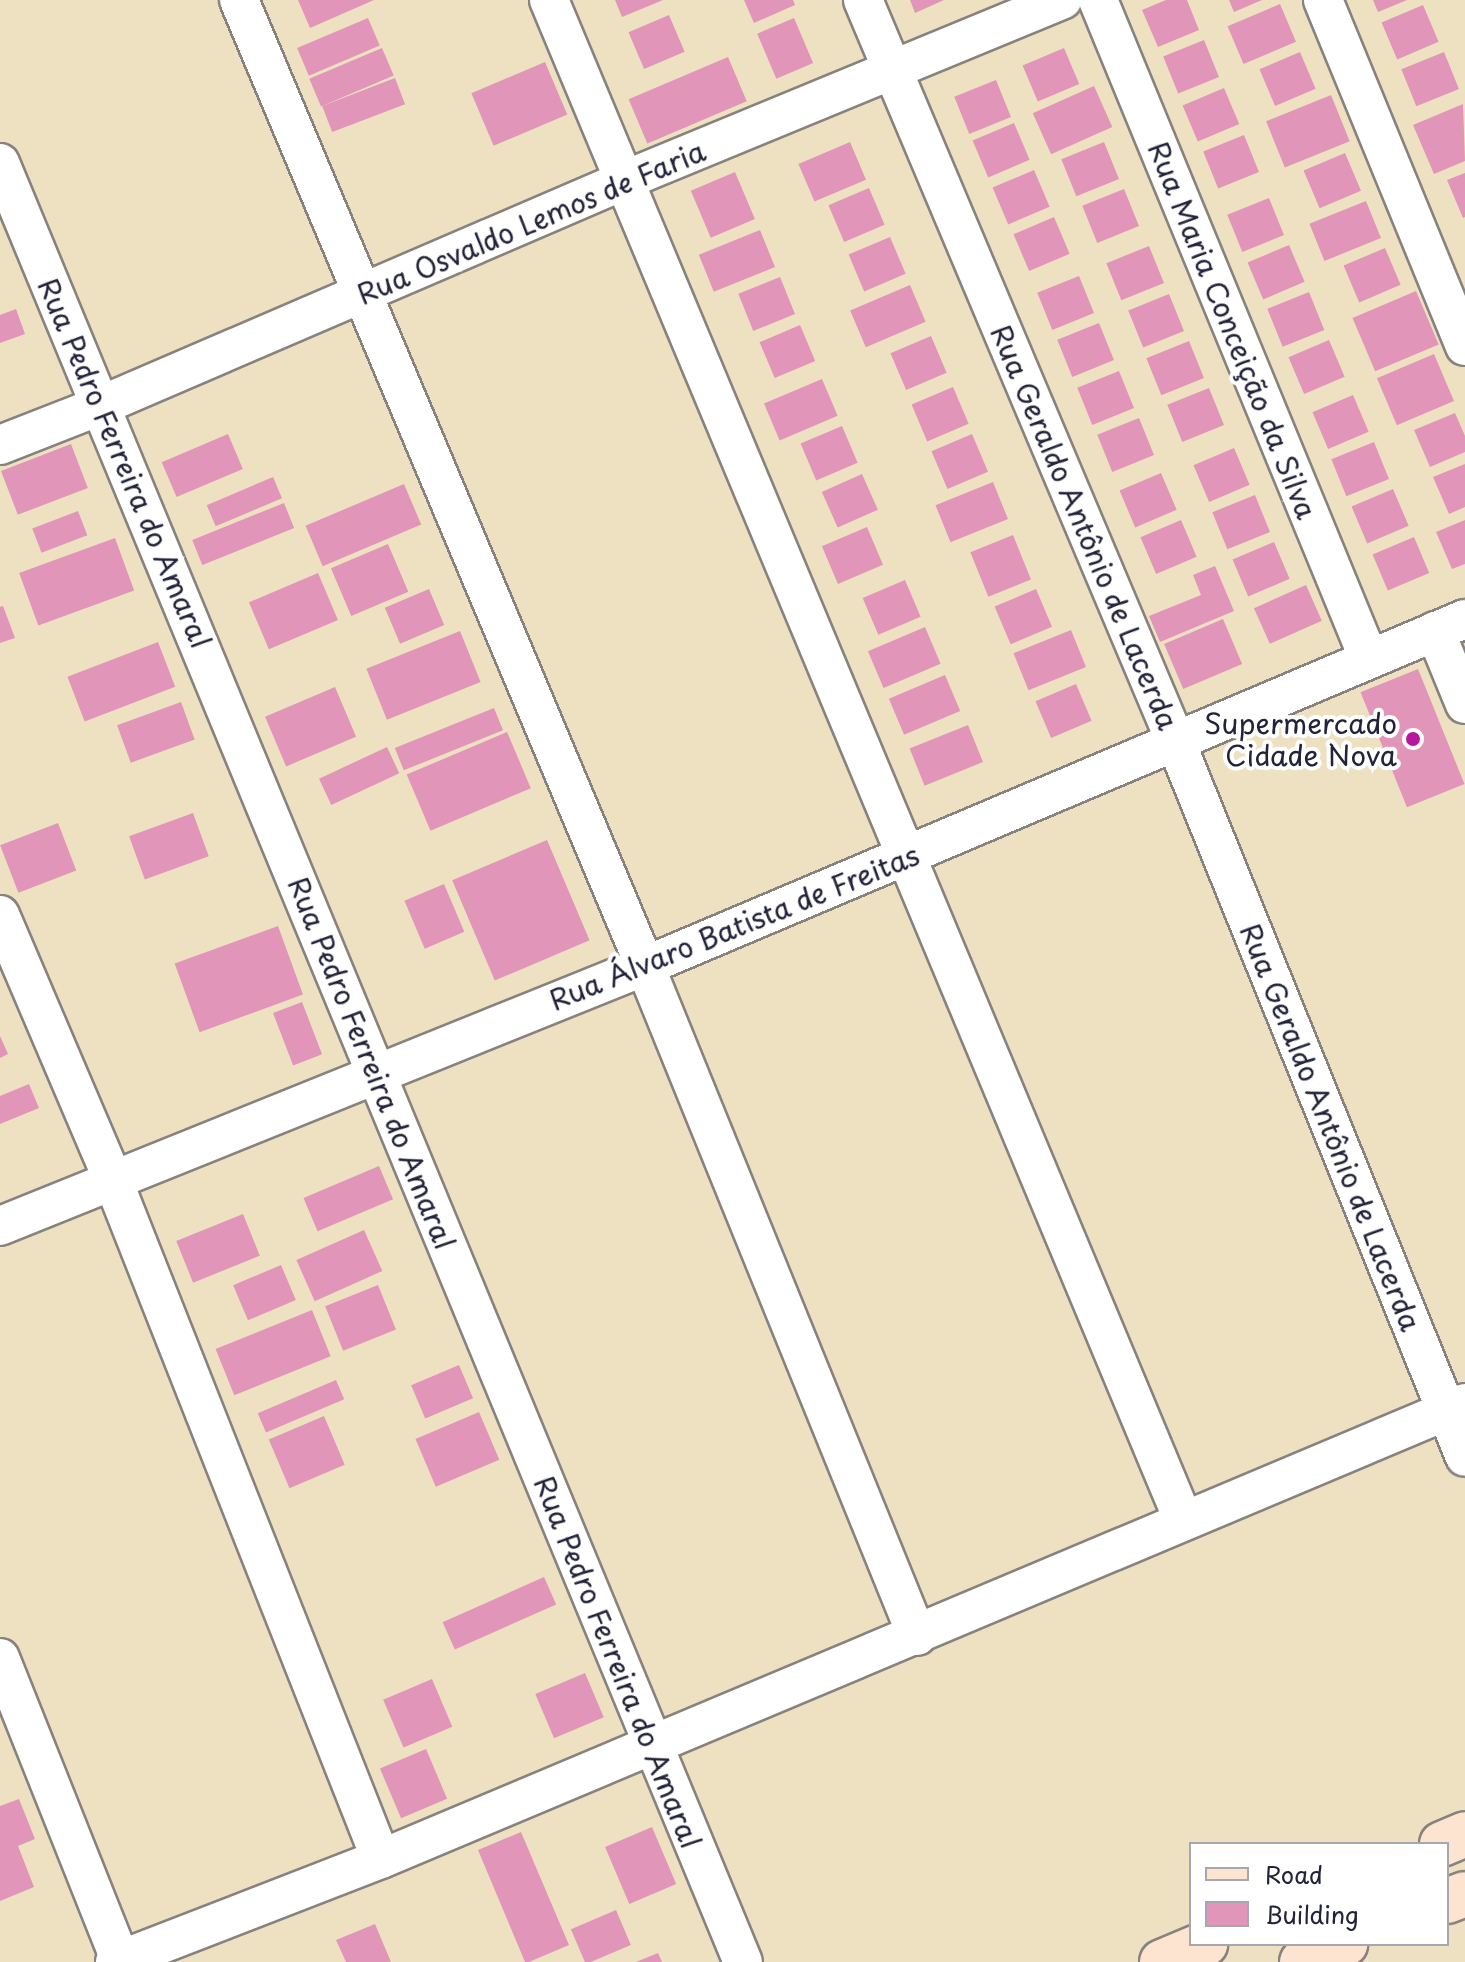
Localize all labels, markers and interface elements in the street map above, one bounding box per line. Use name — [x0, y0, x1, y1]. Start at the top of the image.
street label: Rua Osvaldo Lemos de Faria — [349, 132, 713, 312]
street label: Rua Maria Conceição da Silva — [1141, 135, 1325, 525]
street label: Rua Pedro Ferreira do Amaral — [30, 269, 220, 657]
street label: Rua Geraldo Antônio de Lacerda — [983, 316, 1187, 738]
place label: Supermercado Cidade Nova — [1204, 706, 1397, 772]
marker: Supermercado Cidade Nova — [1404, 730, 1422, 748]
street label: Rua Álvaro Batista de Freitas — [542, 836, 926, 1018]
street label: Rua Pedro Ferreira do Amaral — [280, 868, 464, 1258]
street label: Rua Geraldo Antônio de Lacerda — [1232, 915, 1430, 1339]
street label: Rua Pedro Ferreira do Amaral — [526, 1467, 710, 1857]
legend — [1189, 1842, 1449, 1946]
text: Road — [1265, 1856, 1323, 1892]
text: Building — [1265, 1896, 1359, 1932]

